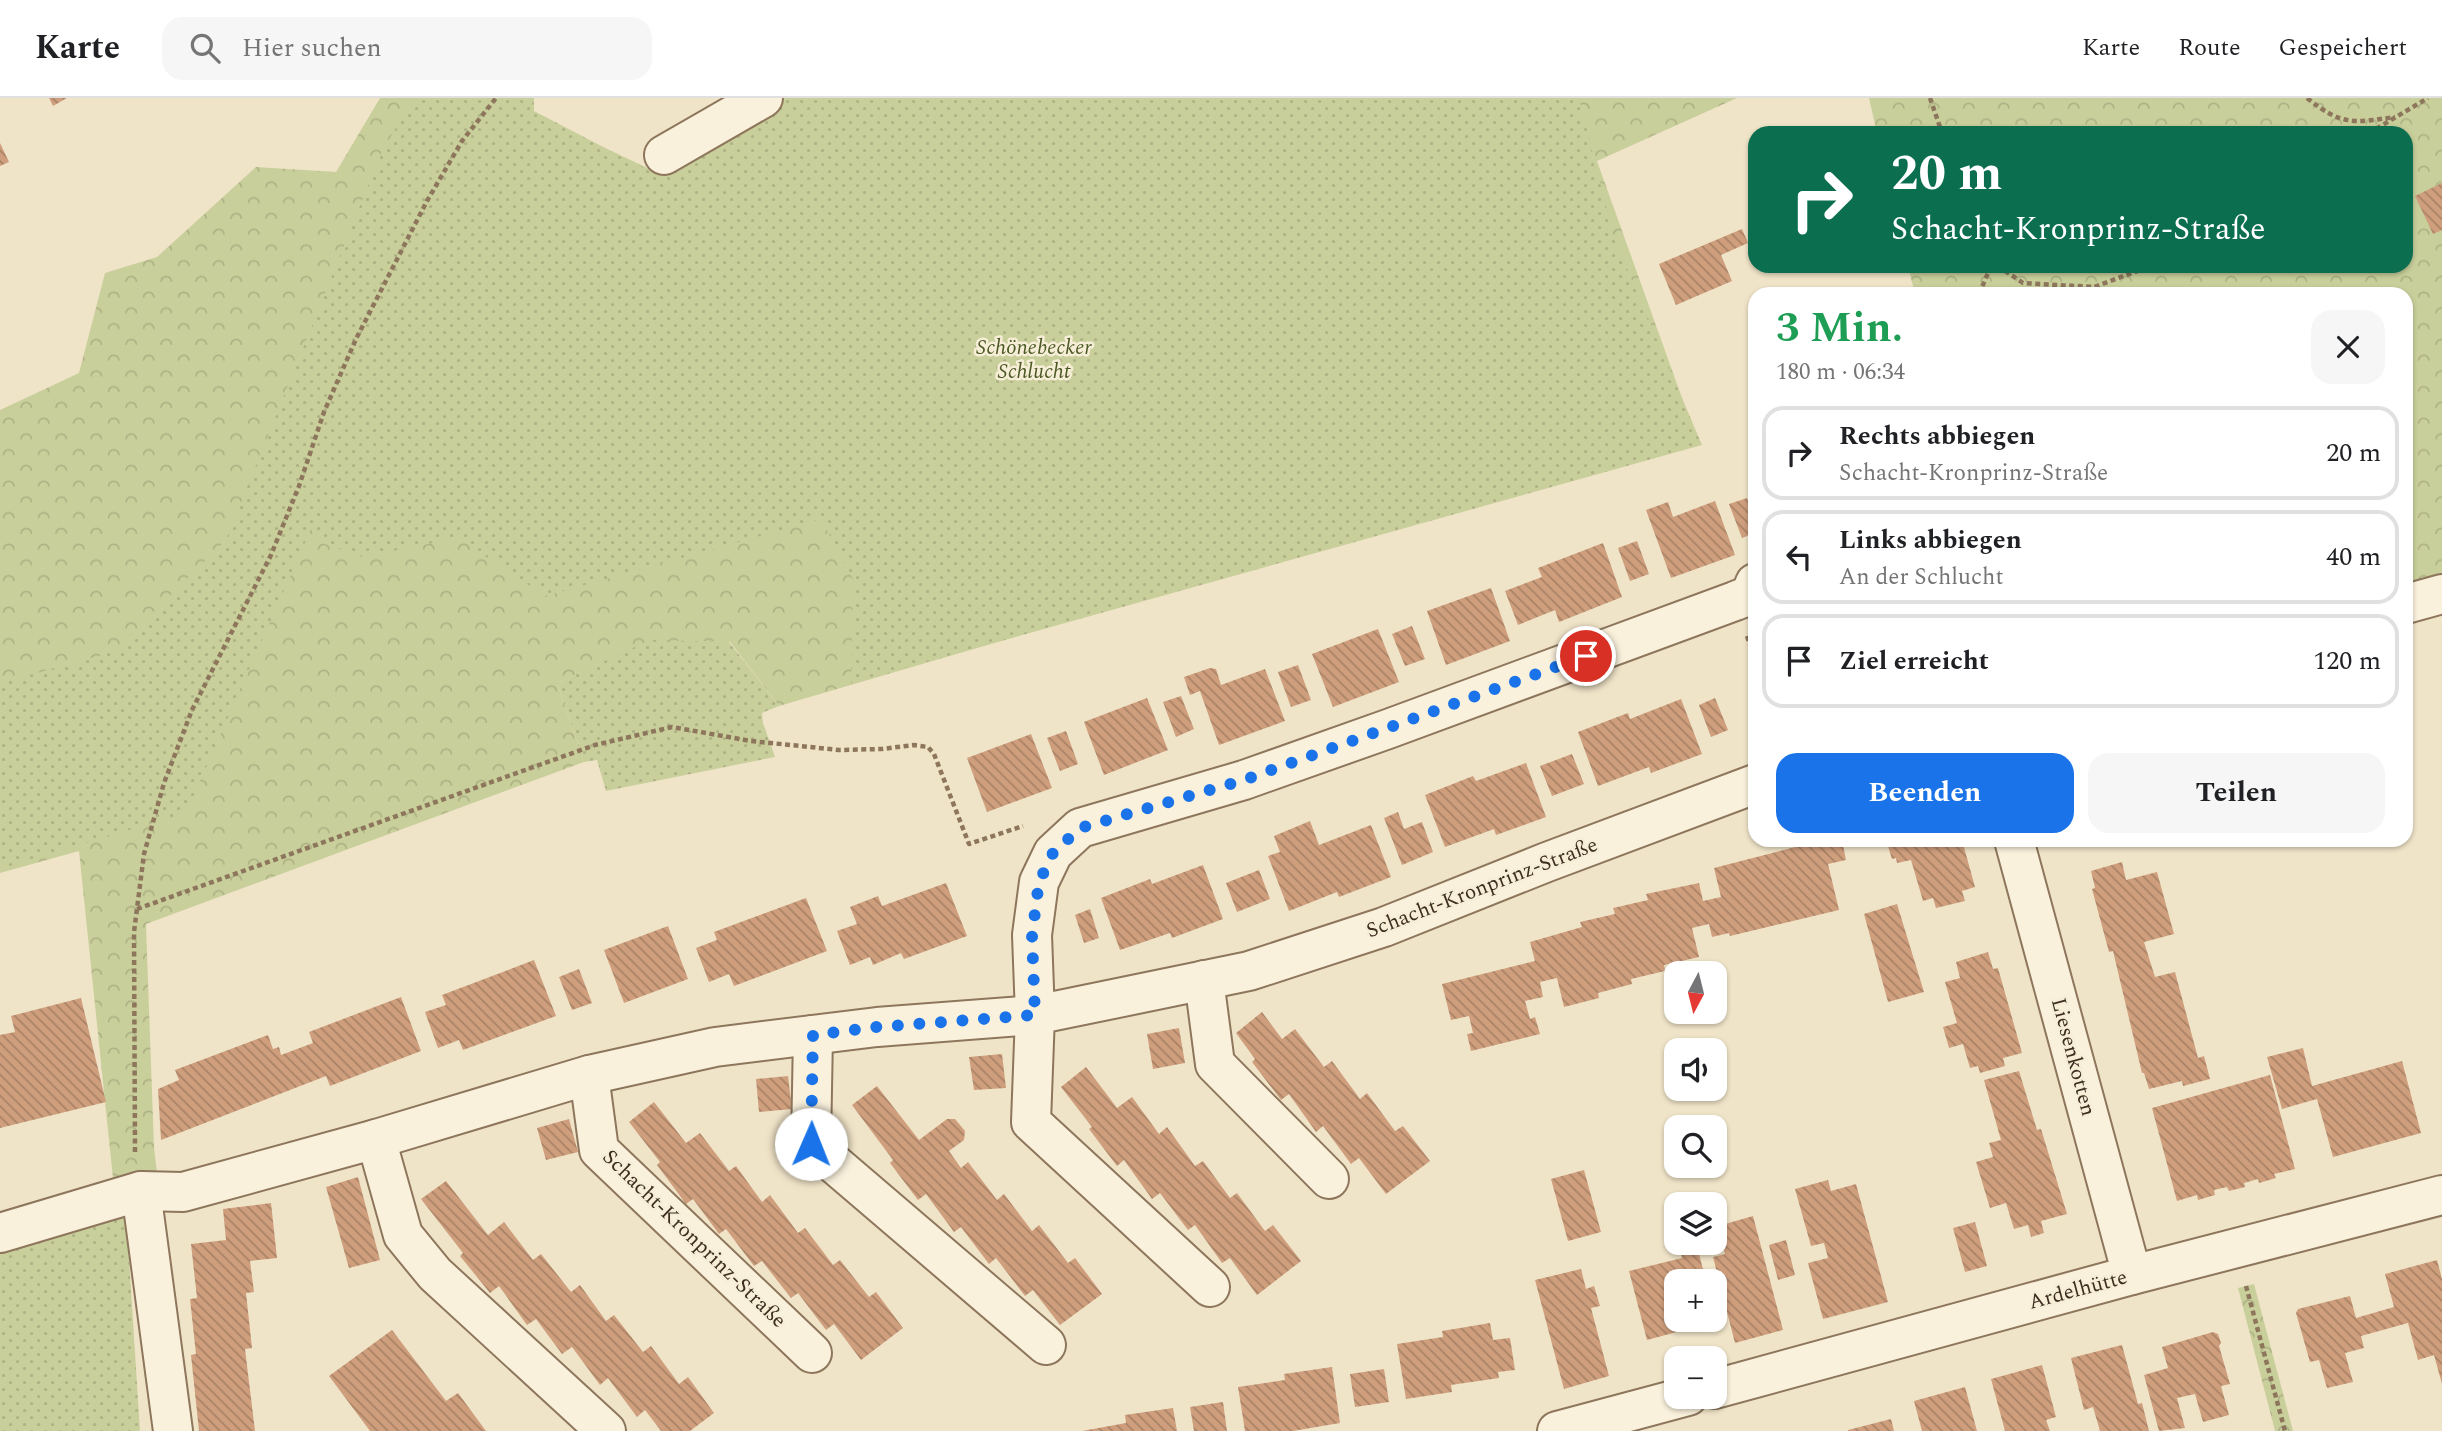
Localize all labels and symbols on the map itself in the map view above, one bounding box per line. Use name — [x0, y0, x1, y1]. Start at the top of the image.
park label: Schönebecker Schlucht — [976, 332, 1092, 388]
pin — [1556, 626, 1616, 686]
street label: Schacht-Kronprinz-Straße — [1362, 829, 1602, 947]
north arrow — [1664, 961, 1727, 1024]
street label: Liesenkotten — [2042, 994, 2104, 1120]
position arrow — [774, 1107, 848, 1181]
street label: Schacht-Kronprinz-Straße — [594, 1142, 794, 1336]
street label: Ardelhütte — [2025, 1261, 2131, 1319]

